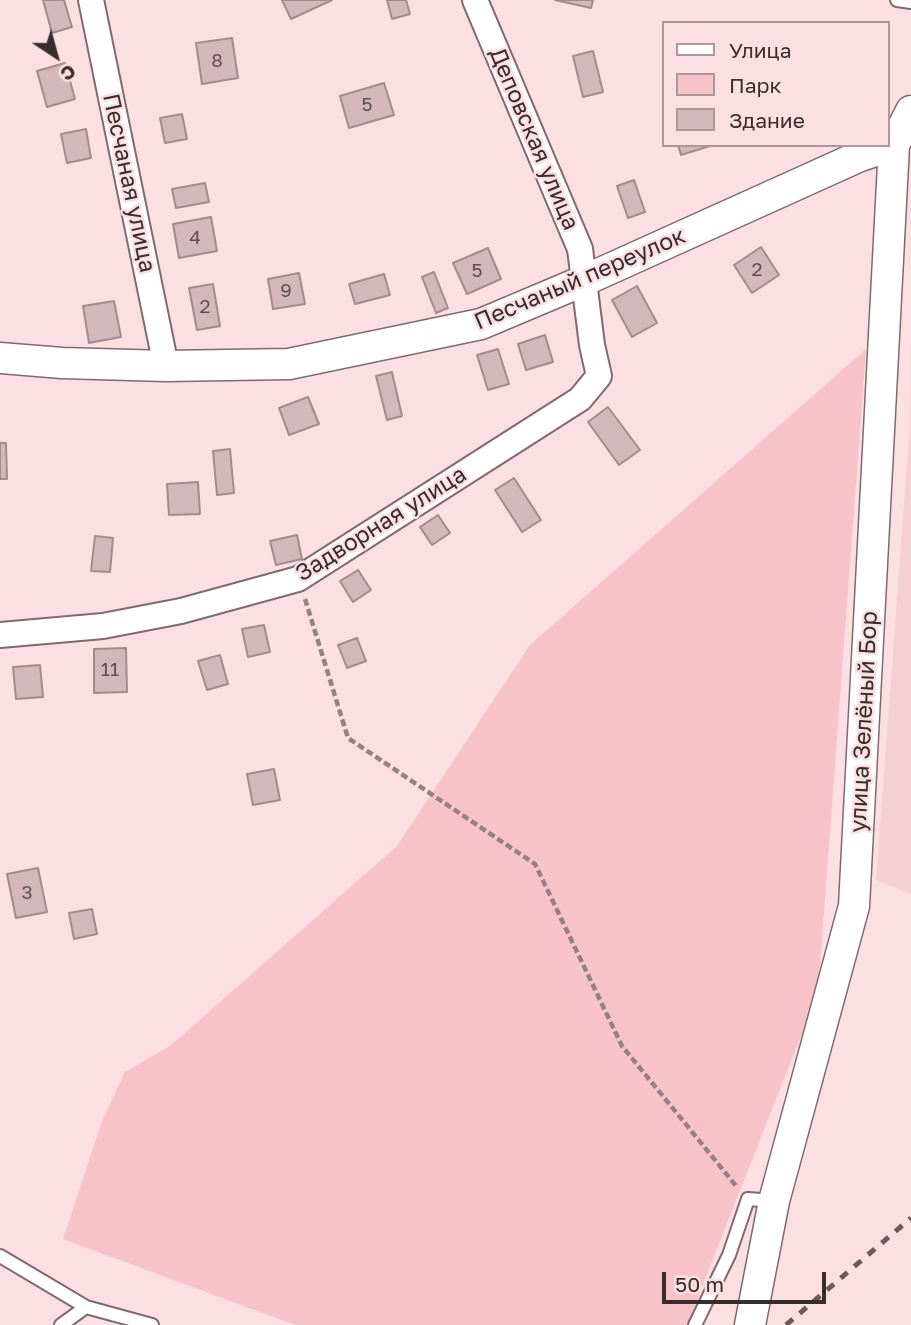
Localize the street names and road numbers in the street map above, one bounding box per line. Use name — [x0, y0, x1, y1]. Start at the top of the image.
street label: Деповская улица — [483, 44, 585, 234]
street label: Песчаная улица — [97, 91, 161, 275]
street label: Песчаный переулок — [470, 222, 690, 336]
street label: Задворная улица — [291, 460, 471, 588]
street label: улица Зелёный Бор — [844, 611, 884, 833]

